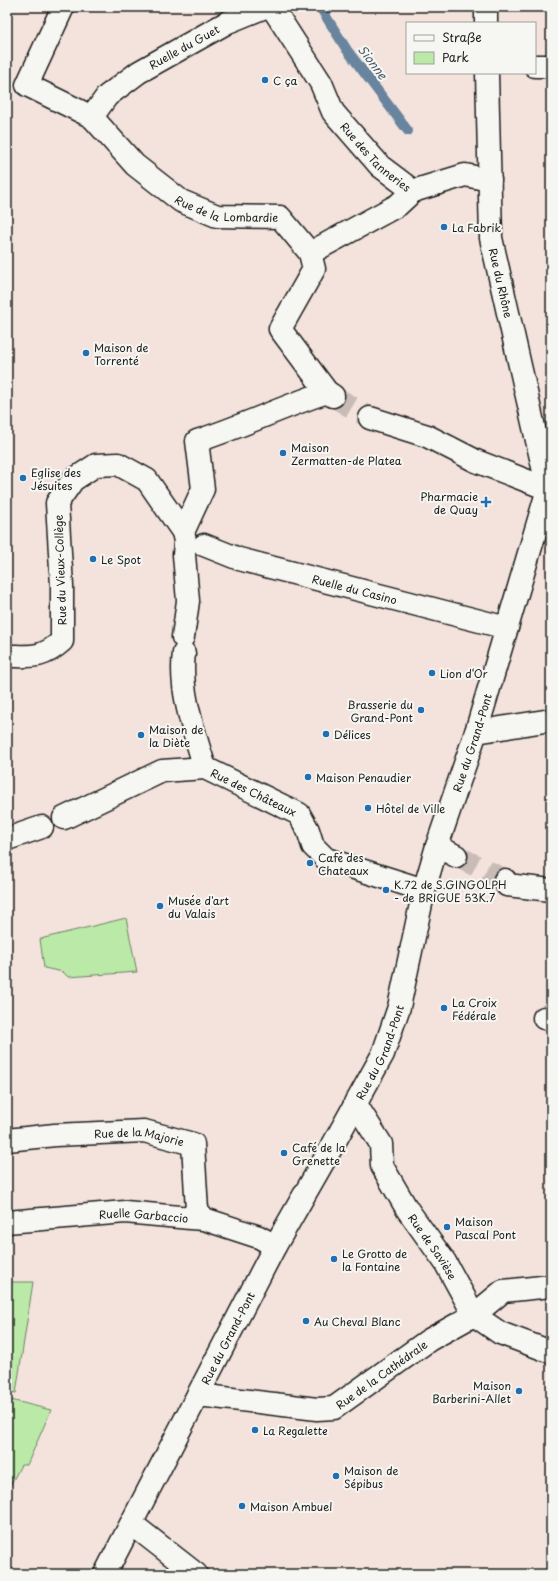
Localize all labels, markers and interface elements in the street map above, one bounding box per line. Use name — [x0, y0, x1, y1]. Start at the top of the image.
street label: Ruelle du Guet — [146, 20, 223, 73]
legend — [406, 22, 536, 74]
text: Straße — [442, 28, 482, 46]
water label: Sionne — [354, 41, 392, 83]
text: Park — [442, 48, 469, 66]
place label: C ça — [273, 72, 298, 89]
marker: C ça — [260, 75, 270, 85]
street label: Rue des Tanneries — [337, 118, 415, 195]
street label: Rue de la Lombardie — [171, 191, 279, 225]
place label: La Fabrik — [452, 219, 501, 236]
marker: La Fabrik — [439, 222, 449, 232]
street label: Rue du Rhône — [485, 246, 517, 320]
place label: Maison de Torrenté — [94, 339, 149, 369]
marker: Maison de Torrenté — [81, 348, 91, 358]
place label: Maison Zermatten-de Platea — [291, 439, 402, 469]
marker: Maison Zermatten-de Platea — [278, 448, 288, 458]
place label: Eglise des Jésuites — [31, 464, 81, 494]
marker: Eglise des Jésuites — [18, 473, 28, 483]
place label: Pharmacie de Quay — [420, 488, 478, 518]
marker: Pharmacie de Quay — [481, 497, 491, 507]
street label: Rue du Vieux-Collège — [50, 514, 70, 626]
place label: Le Spot — [101, 551, 142, 568]
marker: Le Spot — [88, 554, 98, 564]
street label: Ruelle du Casino — [310, 570, 399, 608]
place label: Lion d‘Or — [440, 665, 488, 682]
marker: Lion d‘Or — [427, 668, 437, 678]
street label: Rue du Grand-Pont — [448, 691, 496, 794]
place label: Brasserie du Grand-Pont — [347, 696, 414, 726]
marker: Brasserie du Grand-Pont — [416, 705, 426, 715]
place label: Maison de la Diète — [149, 721, 204, 751]
place label: Délices — [334, 726, 371, 743]
marker: Délices — [321, 729, 331, 739]
marker: Maison de la Diète — [136, 730, 146, 740]
street label: Rue des Châteaux — [208, 764, 300, 820]
place label: Maison Penaudier — [316, 769, 411, 786]
marker: Maison Penaudier — [303, 772, 313, 782]
place label: Hôtel de Ville — [376, 800, 445, 817]
marker: Hôtel de Ville — [363, 803, 373, 813]
place label: Café des Chateaux — [318, 849, 369, 879]
marker: Café des Chateaux — [305, 858, 315, 868]
place label: K.72 de S.GINGOLPH - de BRIGUE 53K.7 — [394, 876, 507, 906]
marker: K.72 de S.GINGOLPH - de BRIGUE 53K.7 — [381, 885, 391, 895]
place label: Musée d'art du Valais — [168, 892, 230, 922]
marker: Musée d'art du Valais — [155, 901, 165, 911]
place label: La Croix Fédérale — [452, 994, 497, 1024]
street label: Rue du Grand-Pont — [351, 1002, 408, 1103]
marker: La Croix Fédérale — [439, 1003, 449, 1013]
street label: Rue de la Majorie — [94, 1122, 186, 1150]
place label: Café de la Grenette — [292, 1139, 346, 1169]
marker: Café de la Grenette — [279, 1148, 289, 1158]
street label: Ruelle Garbaccio — [98, 1203, 189, 1226]
street label: Rue de Savièse — [404, 1210, 462, 1283]
place label: Maison Pascal Pont — [455, 1213, 517, 1243]
marker: Maison Pascal Pont — [442, 1222, 452, 1232]
place label: Le Grotto de la Fontaine — [342, 1245, 407, 1275]
marker: Le Grotto de la Fontaine — [329, 1254, 339, 1264]
street label: Rue du Grand-Pont — [196, 1288, 259, 1387]
place label: Au Cheval Blanc — [314, 1313, 401, 1330]
marker: Au Cheval Blanc — [301, 1316, 311, 1326]
street label: Rue de la Cathédrale — [332, 1335, 431, 1413]
place label: Maison Barberini-Allet — [432, 1377, 512, 1407]
marker: Maison Barberini-Allet — [514, 1386, 524, 1396]
place label: La Regalette — [263, 1422, 328, 1439]
marker: La Regalette — [250, 1425, 260, 1435]
place label: Maison de Sépibus — [344, 1462, 399, 1492]
marker: Maison de Sépibus — [331, 1471, 341, 1481]
place label: Maison Ambuel — [250, 1498, 332, 1515]
marker: Maison Ambuel — [237, 1501, 247, 1511]

